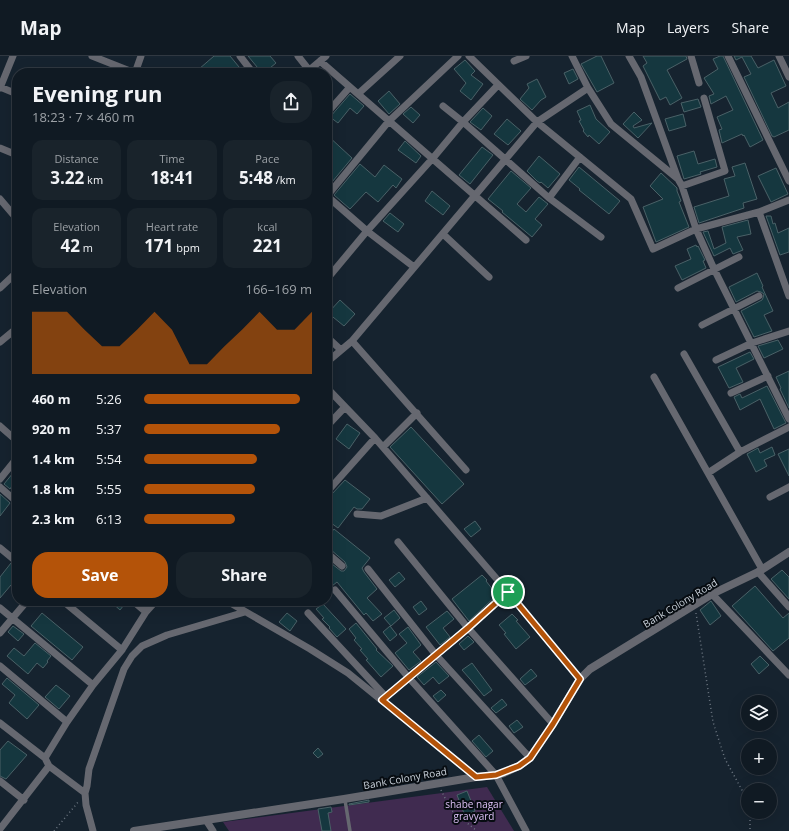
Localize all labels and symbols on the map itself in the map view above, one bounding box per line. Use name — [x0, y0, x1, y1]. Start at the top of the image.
pin — [491, 575, 525, 609]
street label: Bank Colony Road — [640, 575, 720, 631]
street label: Bank Colony Road — [362, 764, 448, 792]
park label: shabe nagar gravyard — [445, 797, 503, 823]

